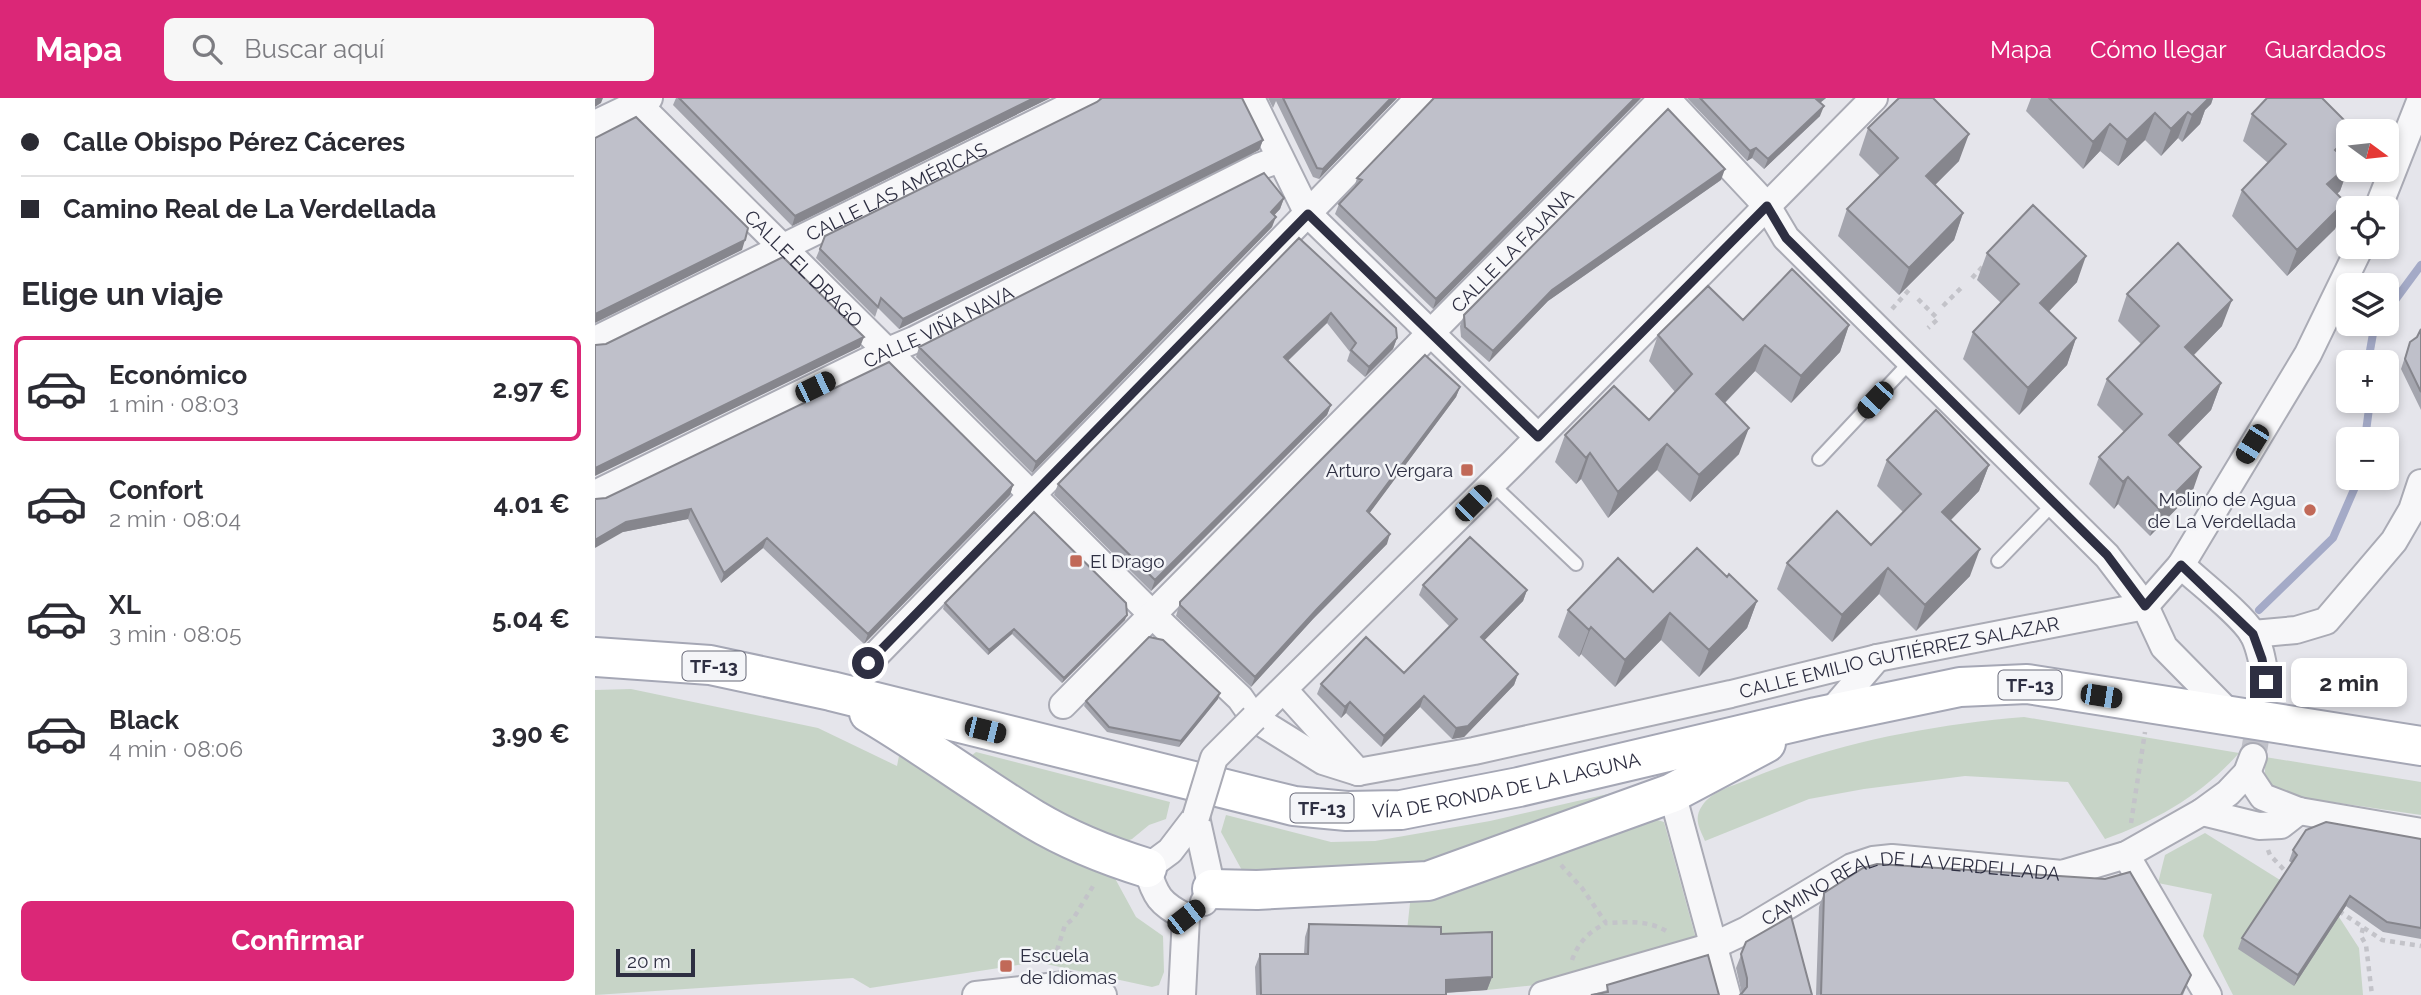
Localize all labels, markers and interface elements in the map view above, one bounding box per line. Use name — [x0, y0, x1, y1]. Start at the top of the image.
search box — [164, 18, 654, 81]
text: Mapa — [35, 30, 122, 69]
icon: search — [188, 30, 226, 68]
text: Buscar aquí — [244, 34, 384, 64]
text: Mapa — [1990, 35, 2052, 64]
text: Cómo llegar — [2090, 35, 2227, 64]
text: Guardados — [2265, 35, 2386, 64]
north arrow — [2336, 119, 2399, 182]
map controls — [2336, 119, 2399, 490]
text: Calle Obispo Pérez Cáceres — [63, 127, 405, 157]
street label: CALLE LAS AMÉRICAS — [802, 138, 991, 245]
street label: CALLE LA FAJANA — [1447, 184, 1578, 317]
text: Camino Real de La Verdellada — [63, 194, 436, 224]
button: locate — [2336, 196, 2399, 259]
street label: CALLE EL DRAGO — [740, 205, 867, 332]
button: layers — [2336, 273, 2399, 336]
text: Elige un viaje — [21, 275, 223, 312]
street label: CALLE VIÑA NAVA — [860, 281, 1017, 372]
button: + — [2336, 350, 2399, 413]
icon: car — [25, 357, 88, 420]
text: Económico — [109, 360, 247, 390]
car — [792, 368, 839, 406]
text: 2.97 € — [493, 374, 570, 404]
car — [1853, 377, 1898, 423]
text: 1 min · 08:03 — [109, 390, 239, 417]
car — [2232, 421, 2273, 467]
button: − — [2336, 427, 2399, 490]
place label: Arturo Vergara — [1326, 459, 1453, 481]
marker: Arturo Vergara — [1459, 462, 1475, 478]
icon: car — [25, 472, 88, 535]
text: Confort — [109, 475, 203, 505]
car — [1451, 481, 1496, 525]
place label: Molino de Agua de La Verdellada — [2148, 488, 2296, 532]
text: 4.01 € — [494, 489, 570, 519]
marker: Molino de Agua de La Verdellada — [2302, 502, 2318, 518]
text: 2 min · 08:04 — [109, 505, 241, 532]
place label: El Drago — [1090, 550, 1165, 572]
marker: El Drago — [1068, 553, 1084, 569]
icon: car — [25, 587, 88, 650]
text: XL — [109, 590, 141, 620]
text: 5.04 € — [492, 604, 570, 634]
street label: CALLE EMILIO GUTIÉRREZ SALAZAR — [1737, 612, 2061, 703]
text: 3 min · 08:05 — [109, 620, 241, 647]
route start — [852, 647, 884, 679]
road number: TF-13 — [683, 652, 745, 680]
callout: 2 min — [2291, 658, 2406, 706]
route end — [2250, 666, 2282, 698]
text: 2 min — [2319, 669, 2379, 696]
road number: TF-13 — [1999, 670, 2061, 700]
car — [2079, 682, 2124, 710]
icon: car — [25, 702, 88, 765]
text: Black — [109, 705, 179, 735]
car — [963, 715, 1008, 745]
text: 3.90 € — [491, 719, 570, 749]
text: 4 min · 08:06 — [109, 735, 243, 762]
street label: VÍA DE RONDA DE LA LAGUNA — [1372, 748, 1643, 822]
road number: TF-13 — [1291, 794, 1353, 822]
street label: CAMINO REAL DE LA VERDELLADA — [1757, 847, 2061, 930]
car — [1163, 896, 1210, 938]
button: Confirmar — [21, 901, 574, 981]
place label: Escuela de Idiomas — [1020, 944, 1117, 988]
scale bar — [616, 946, 695, 978]
text: 20 m — [627, 950, 671, 972]
marker: Escuela de Idiomas — [998, 958, 1014, 974]

